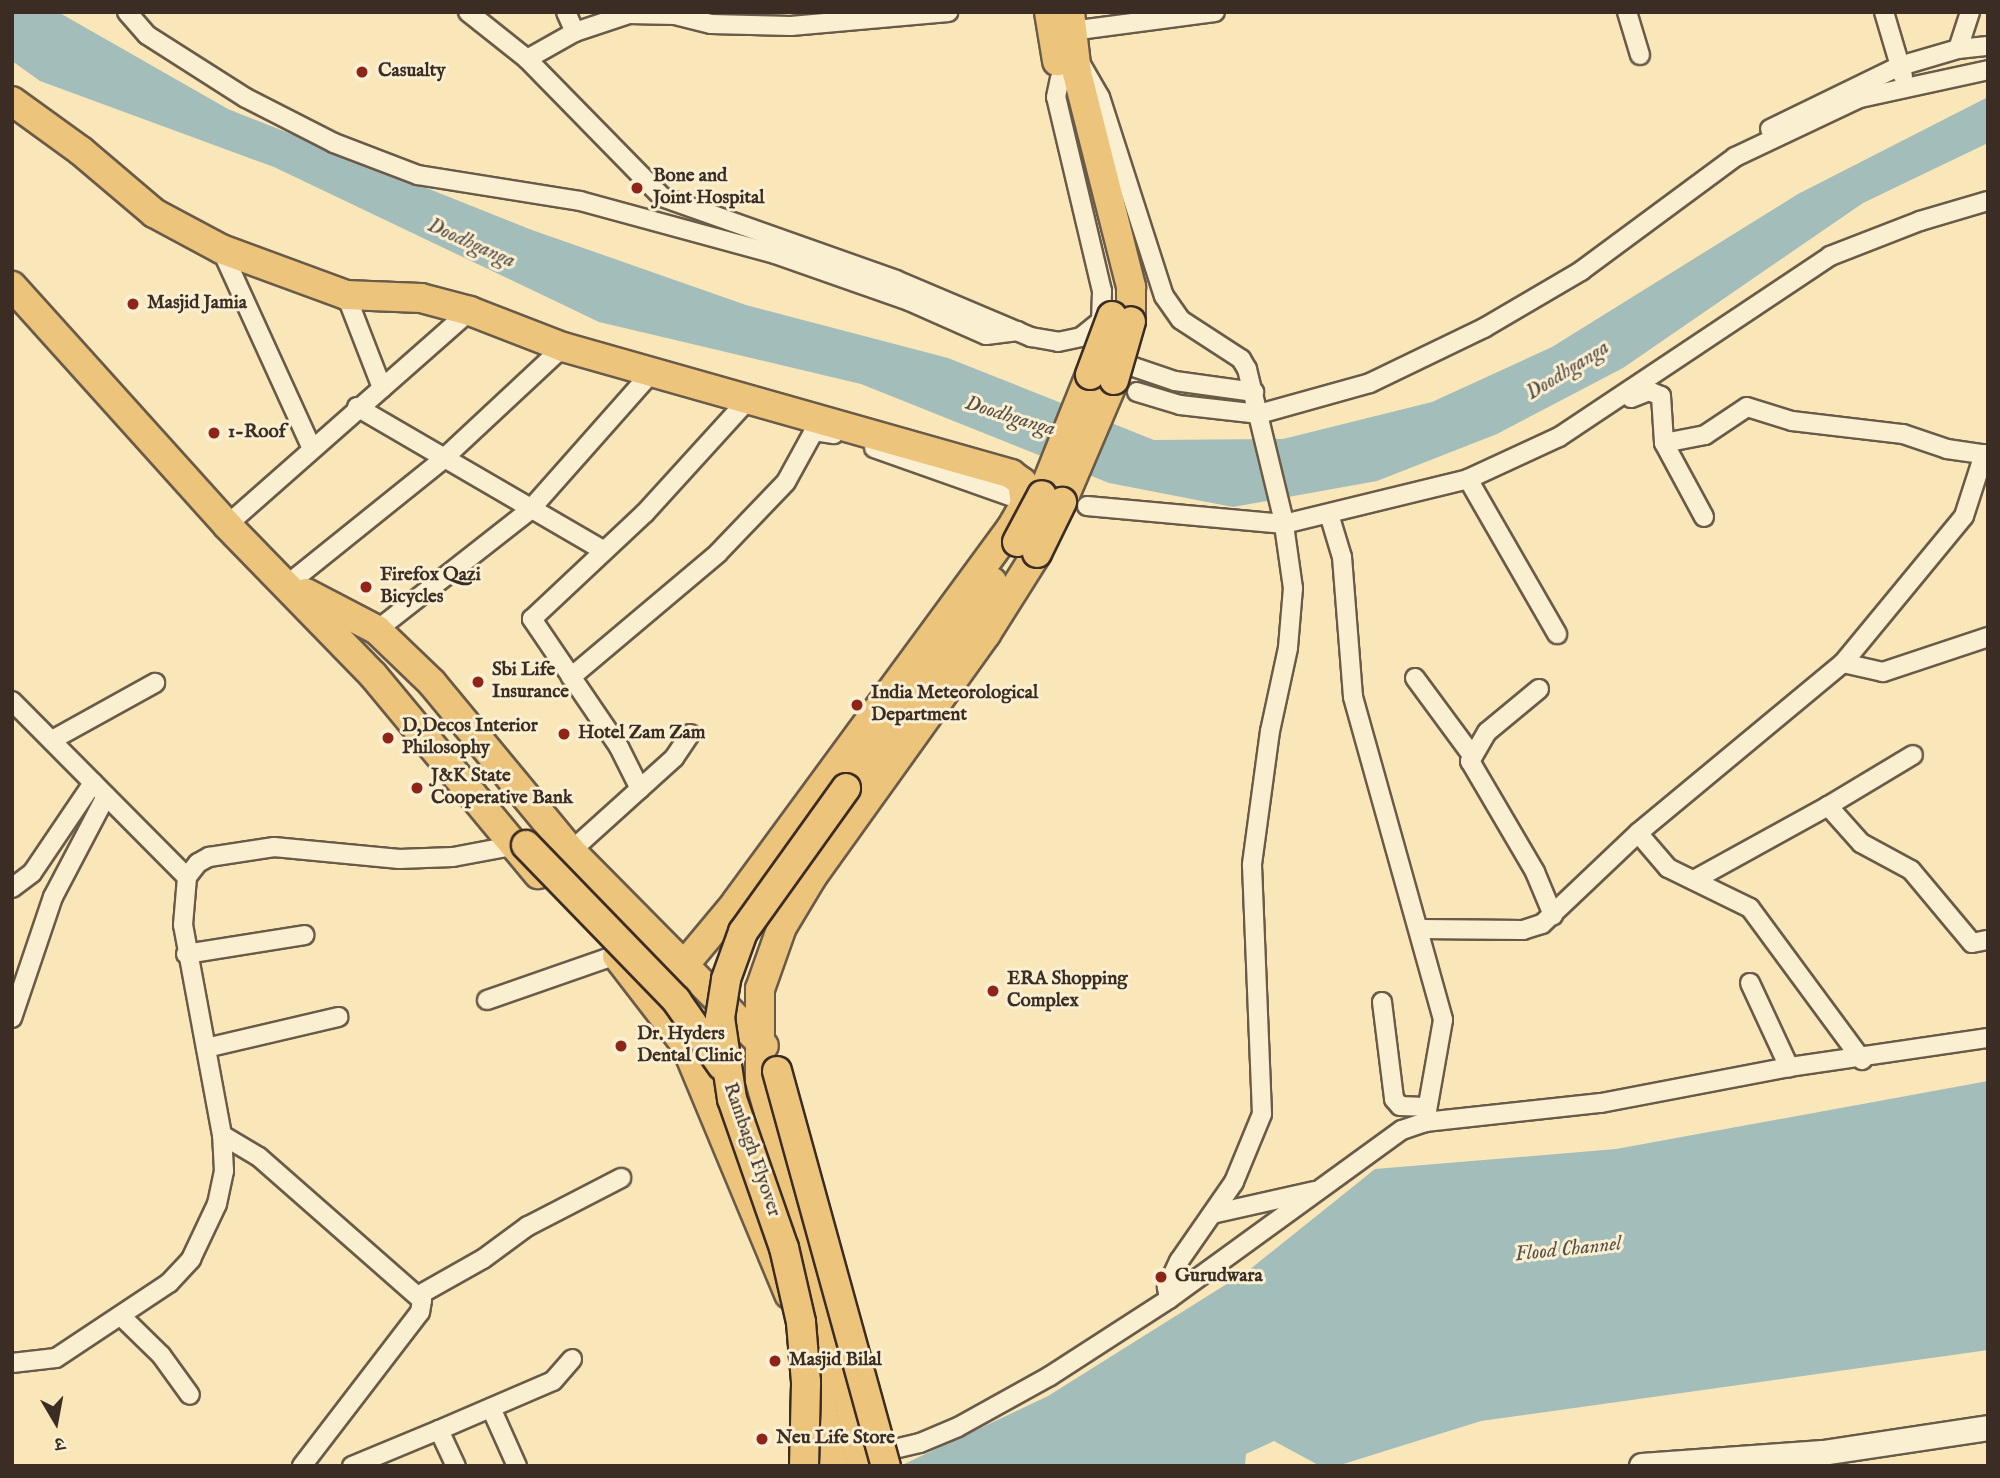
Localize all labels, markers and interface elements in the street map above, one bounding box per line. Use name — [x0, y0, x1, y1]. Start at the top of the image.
place label: Casualty — [378, 61, 446, 83]
marker: Casualty — [352, 62, 372, 82]
place label: Bone and Joint Hospital — [653, 166, 764, 210]
marker: Bone and Joint Hospital — [627, 178, 647, 198]
water label: Doodhganga — [423, 214, 519, 274]
place label: Masjid Jamia — [147, 293, 247, 315]
marker: Masjid Jamia — [125, 296, 141, 312]
water label: Doodhganga — [1522, 336, 1614, 406]
water label: Doodhganga — [962, 391, 1058, 443]
place label: 1-Roof — [228, 422, 286, 444]
marker: 1-Roof — [206, 425, 222, 441]
place label: Firefox Qazi Bicycles — [380, 565, 481, 609]
marker: Firefox Qazi Bicycles — [358, 579, 374, 595]
place label: Sbi Life Insurance — [492, 660, 569, 704]
marker: Sbi Life Insurance — [470, 674, 486, 690]
place label: India Meteorological Department — [871, 683, 1038, 727]
marker: India Meteorological Department — [849, 697, 865, 713]
place label: D,Decos Interior Philosophy — [402, 716, 538, 760]
place label: Hotel Zam Zam — [578, 723, 705, 745]
marker: Hotel Zam Zam — [556, 726, 572, 742]
marker: D,Decos Interior Philosophy — [380, 730, 396, 746]
place label: J&K State Cooperative Bank — [431, 766, 573, 810]
marker: J&K State Cooperative Bank — [409, 780, 425, 796]
place label: ERA Shopping Complex — [1007, 969, 1128, 1013]
marker: ERA Shopping Complex — [985, 983, 1001, 999]
place label: Dr. Hyders Dental Clinic — [637, 1024, 742, 1068]
marker: Dr. Hyders Dental Clinic — [611, 1036, 631, 1056]
street label: Rambagh Flyover — [717, 1080, 785, 1220]
water label: Flood Channel — [1514, 1232, 1622, 1268]
place label: Gurudwara — [1175, 1266, 1263, 1288]
marker: Gurudwara — [1153, 1269, 1169, 1285]
place label: Masjid Bilal — [789, 1350, 882, 1372]
marker: Masjid Bilal — [767, 1353, 783, 1369]
north arrow — [21, 1387, 91, 1457]
place label: Neu Life Store — [776, 1428, 895, 1450]
text: उ — [53, 1430, 67, 1455]
marker: Neu Life Store — [754, 1431, 770, 1447]

